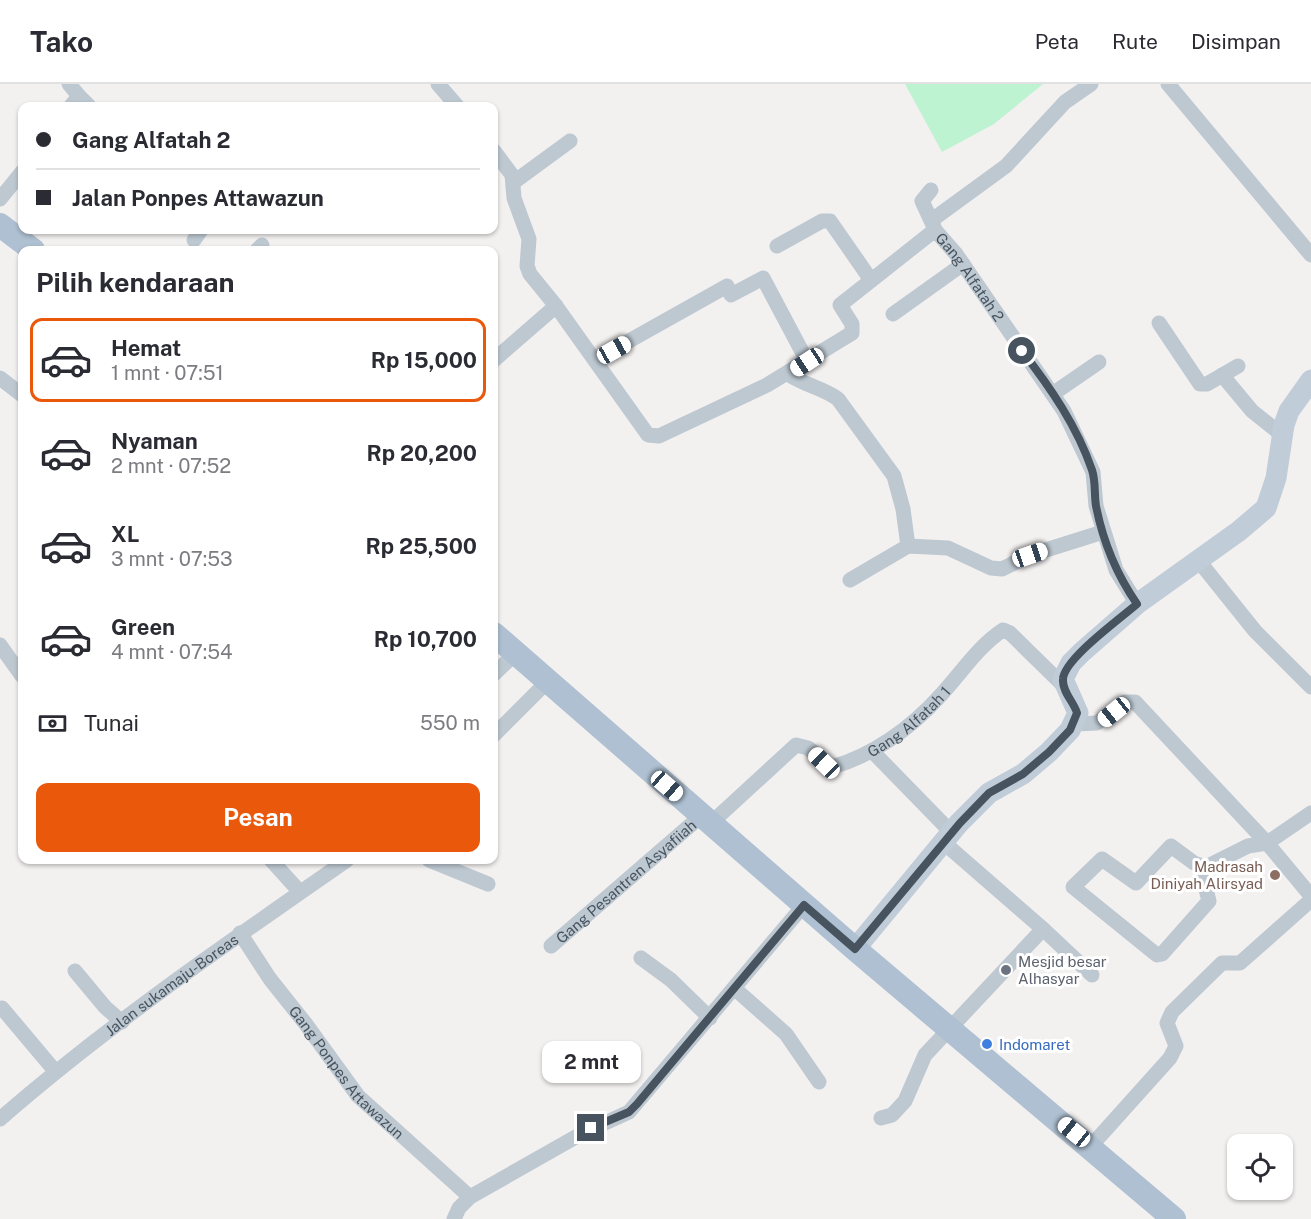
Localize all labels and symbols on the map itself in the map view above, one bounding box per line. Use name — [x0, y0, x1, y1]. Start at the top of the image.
street label: Gang Alfatah 2 — [933, 229, 1008, 324]
car — [594, 333, 634, 367]
route start — [1008, 337, 1035, 364]
car — [787, 345, 827, 379]
car — [1010, 541, 1050, 569]
street label: Gang Alfatah 1 — [864, 683, 953, 760]
car — [1094, 694, 1134, 730]
car — [805, 744, 843, 782]
car — [648, 767, 686, 805]
street label: Gang Pesantren Asyafiiah — [552, 816, 699, 946]
place label: Madrasah Diniyah Alirsyad — [1151, 858, 1263, 892]
marker: Madrasah Diniyah Alirsyad — [1268, 868, 1282, 882]
street label: Jalan sukamaju-Boreas — [102, 930, 241, 1039]
place label: Mesjid besar Alhasyar — [1018, 953, 1107, 987]
marker: Mesjid besar Alhasyar — [999, 963, 1013, 977]
street label: Gang Ponpes Attawazun — [286, 1002, 408, 1142]
place label: Indomaret — [999, 1036, 1070, 1053]
marker: Indomaret — [980, 1037, 994, 1051]
callout: 2 mnt — [542, 1041, 640, 1083]
route end — [577, 1114, 604, 1141]
car — [1054, 1114, 1094, 1150]

